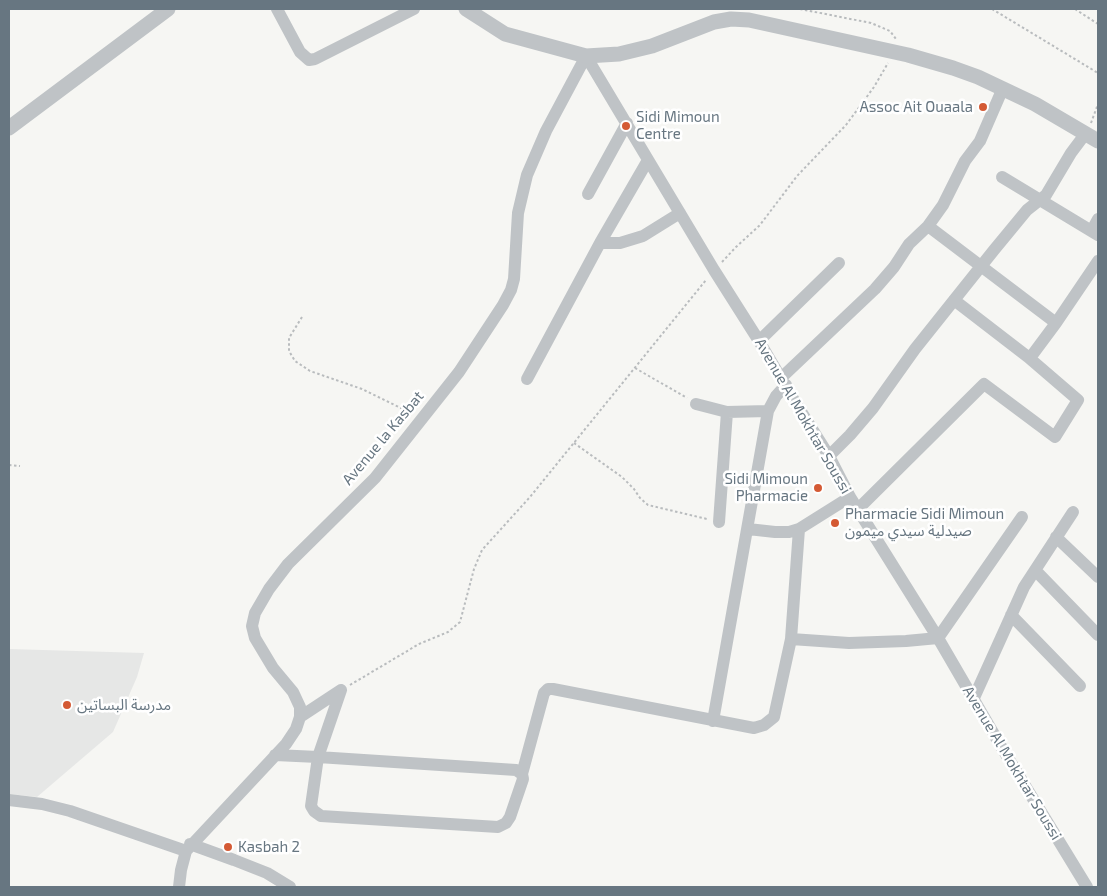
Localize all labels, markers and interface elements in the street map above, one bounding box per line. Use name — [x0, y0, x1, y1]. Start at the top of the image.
place label: Assoc Ait Ouaala — [859, 98, 973, 116]
marker: Assoc Ait Ouaala — [977, 101, 989, 113]
place label: Sidi Mimoun Centre — [636, 108, 720, 143]
marker: Sidi Mimoun Centre — [620, 120, 632, 132]
street label: Avenue Al Mokhtar Soussi — [751, 335, 855, 497]
street label: Avenue la Kasbat — [339, 387, 427, 489]
place label: Sidi Mimoun Pharmacie — [724, 470, 808, 505]
marker: Sidi Mimoun Pharmacie — [812, 482, 824, 494]
place label: Pharmacie Sidi Mimoun صيدلية سيدي ميمون — [845, 505, 1004, 540]
marker: Pharmacie Sidi Mimoun صيدلية سيدي ميمون — [829, 517, 841, 529]
street label: Avenue Al Mokhtar Soussi — [959, 683, 1065, 843]
place label: مدرسة البساتين — [77, 696, 171, 714]
marker: مدرسة البساتين — [61, 699, 73, 711]
place label: Kasbah 2 — [238, 838, 300, 856]
marker: Kasbah 2 — [222, 841, 234, 853]

